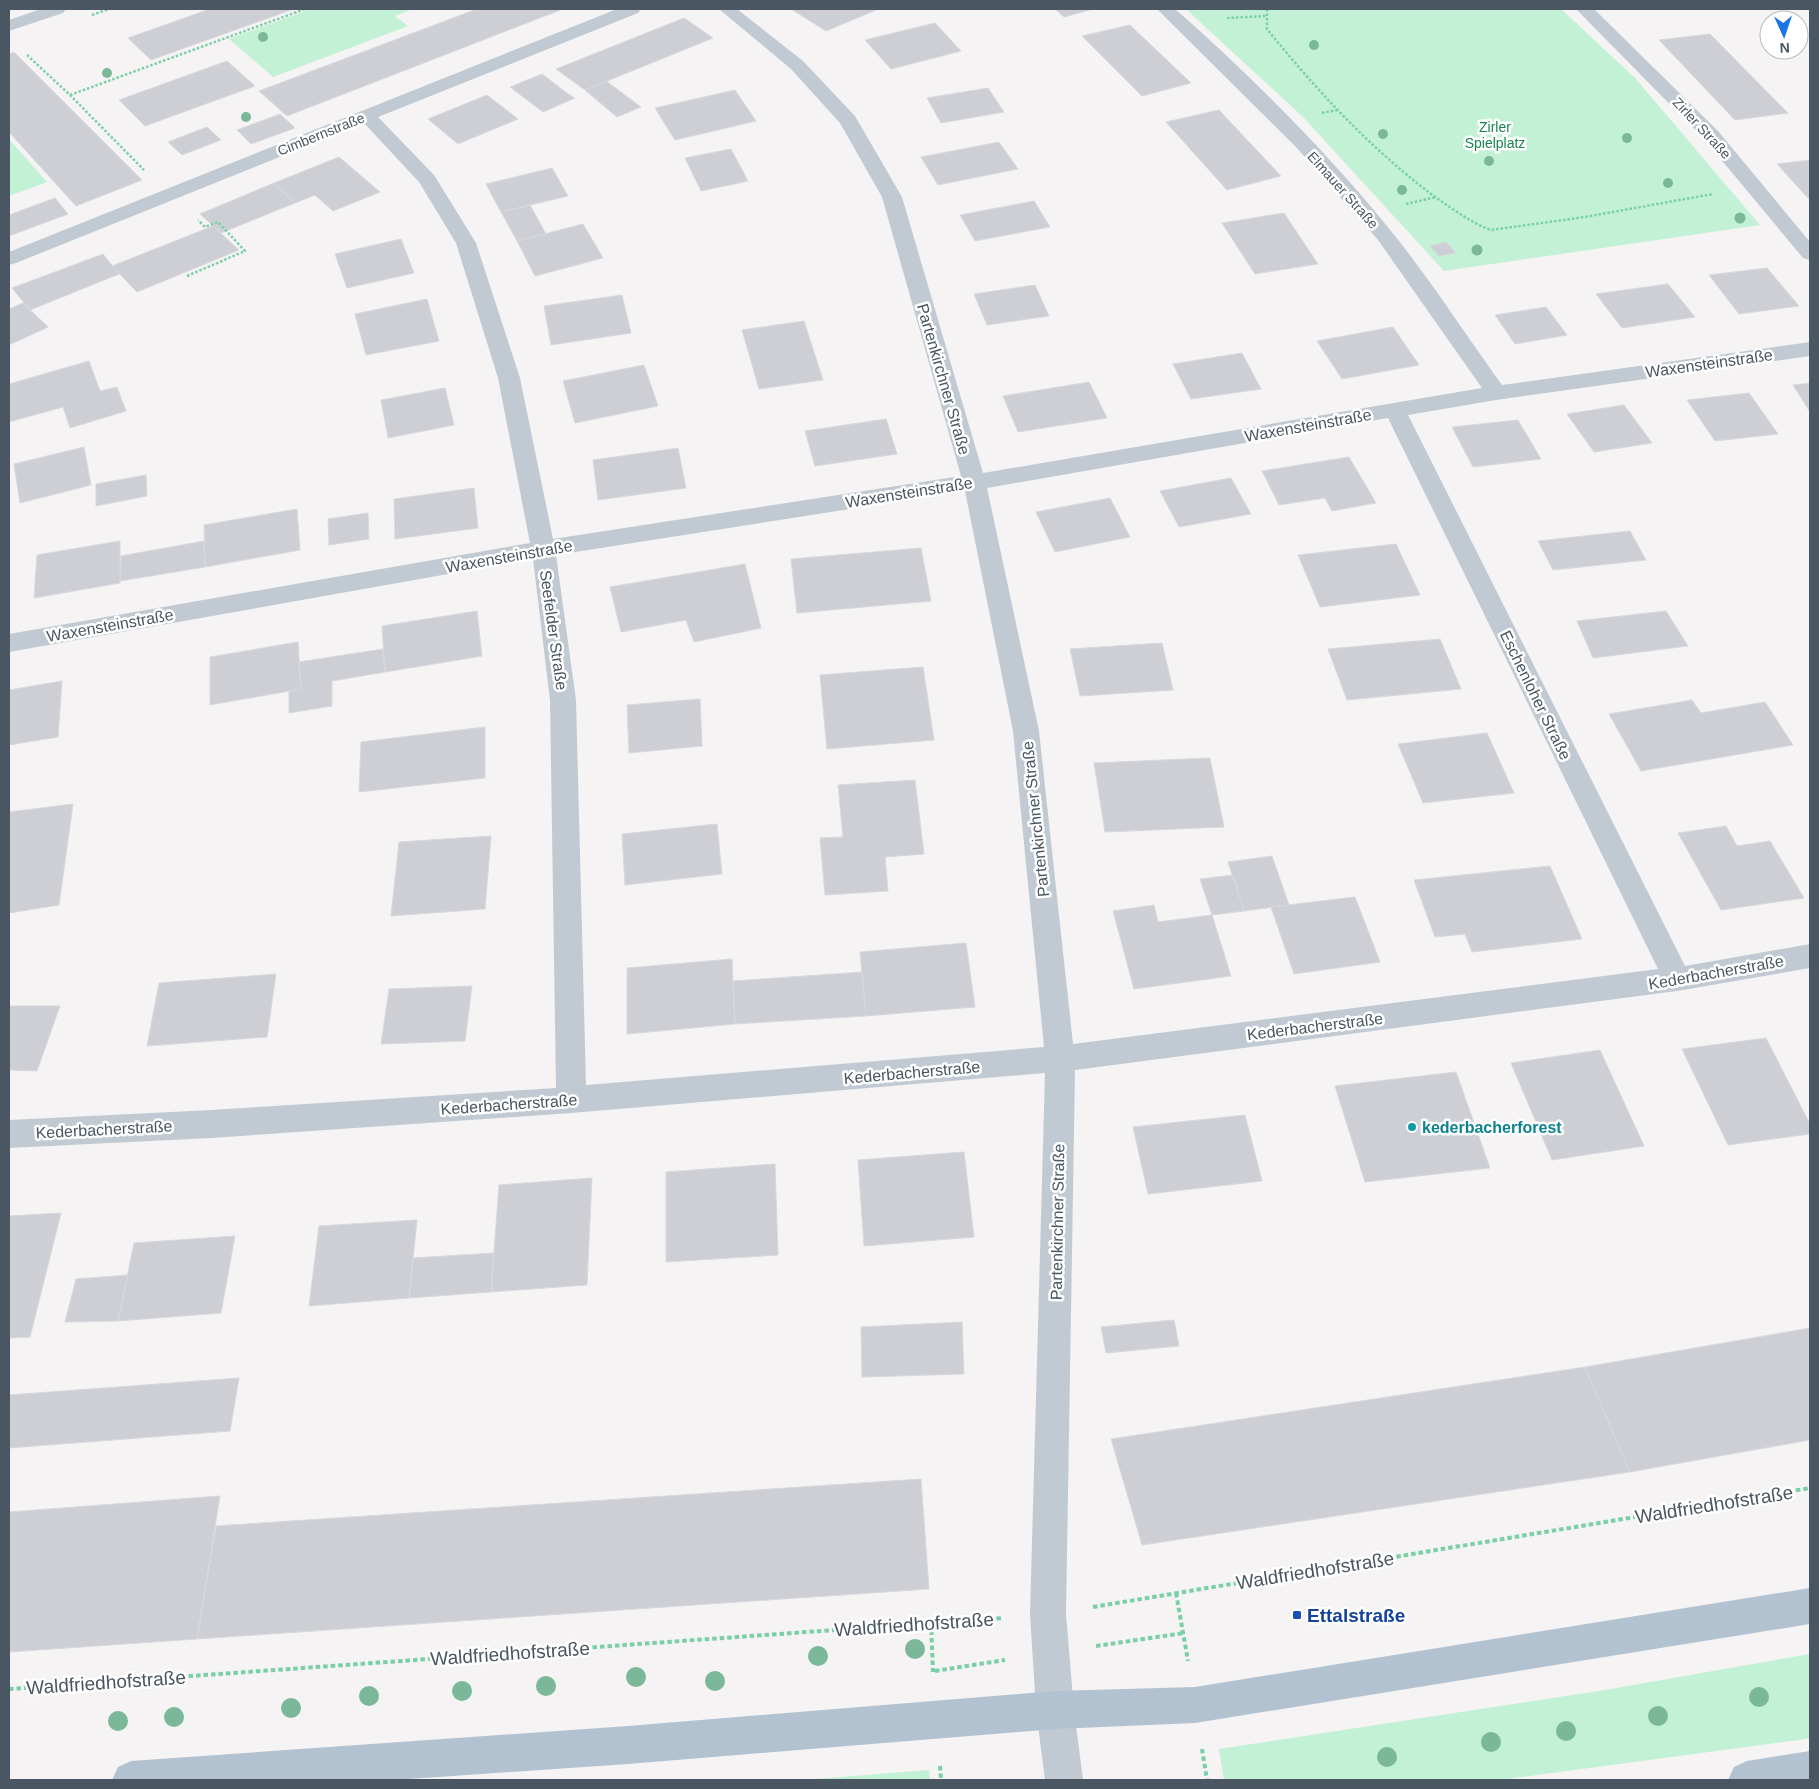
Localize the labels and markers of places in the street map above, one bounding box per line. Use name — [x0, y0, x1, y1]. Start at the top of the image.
place label: kederbacherforest — [1422, 1119, 1562, 1136]
marker: kederbacherforest — [1406, 1121, 1418, 1133]
place label: Ettalstraße — [1307, 1605, 1405, 1626]
marker: Ettalstraße — [1291, 1609, 1303, 1621]

